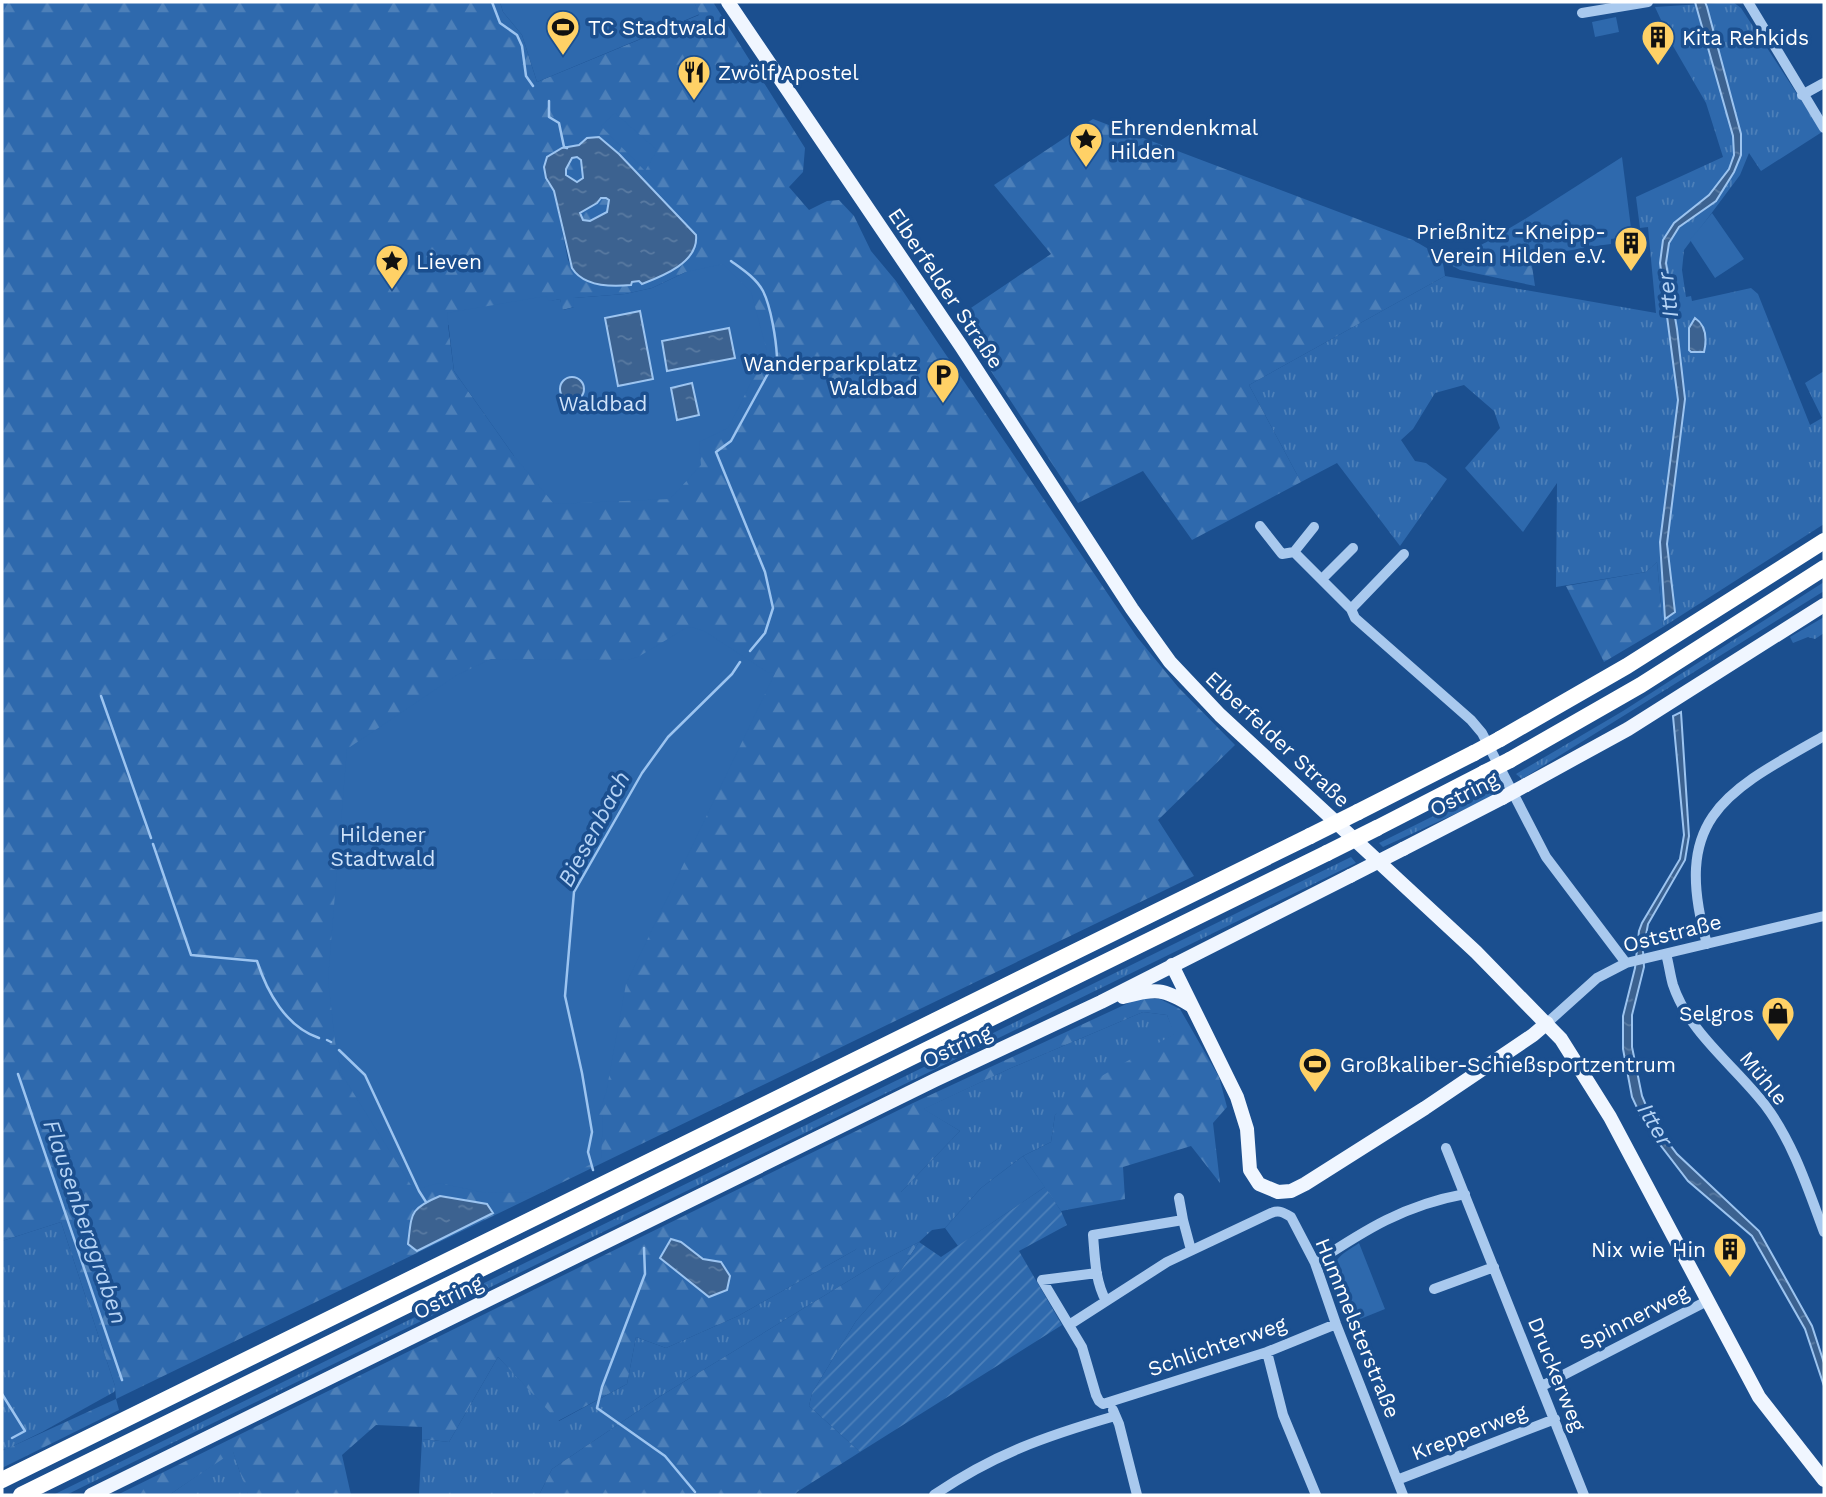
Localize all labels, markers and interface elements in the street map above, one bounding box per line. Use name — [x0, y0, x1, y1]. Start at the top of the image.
sports icon: TC Stadtwald — [544, 8, 582, 57]
place label: TC Stadtwald — [588, 15, 727, 40]
building icon: Kita Rehkids — [1639, 18, 1677, 67]
place label: Kita Rehkids — [1682, 25, 1809, 50]
restaurant icon: Zwölf Apostel — [675, 53, 713, 102]
place label: Zwölf Apostel — [718, 60, 859, 85]
place label: Ehrendenkmal Hilden — [1110, 115, 1259, 164]
place icon: Ehrendenkmal Hilden — [1067, 120, 1105, 169]
street label: Elberfelder Straße — [883, 203, 1009, 373]
place label: Prießnitz -Kneipp- Verein Hilden e.V. — [1416, 219, 1606, 268]
building icon: Prießnitz -Kneipp- Verein Hilden e.V. — [1612, 224, 1650, 273]
place icon: Lieven — [373, 242, 411, 291]
place label: Lieven — [416, 249, 482, 274]
water label: Itter — [1652, 270, 1684, 319]
place label: Wanderparkplatz Waldbad — [743, 351, 918, 400]
parking icon: Wanderparkplatz Waldbad — [924, 356, 962, 405]
park label: Waldbad — [558, 391, 648, 416]
street label: Elberfelder Straße — [1201, 666, 1355, 812]
street label: Ostring — [1425, 766, 1503, 822]
water label: Biesenbach — [552, 767, 636, 891]
park label: Hildener Stadtwald — [331, 822, 435, 871]
street label: Oststraße — [1620, 909, 1724, 957]
shop icon: Selgros — [1759, 994, 1797, 1043]
place label: Selgros — [1679, 1001, 1754, 1026]
street label: Ostring — [918, 1019, 997, 1073]
sports icon: Großkaliber-Schießsportzentrum — [1296, 1045, 1334, 1094]
street label: Mühle — [1735, 1046, 1793, 1110]
place label: Großkaliber-Schießsportzentrum — [1340, 1052, 1676, 1077]
water label: Itter — [1632, 1098, 1679, 1152]
water label: Flausenberggraben — [37, 1116, 133, 1328]
building icon: Nix wie Hin — [1711, 1230, 1749, 1279]
street label: Hummelsterstraße — [1310, 1234, 1406, 1422]
place label: Nix wie Hin — [1591, 1237, 1706, 1262]
street label: Ostring — [409, 1269, 487, 1324]
street label: Spinnerweg — [1575, 1278, 1694, 1355]
street label: Schlichterweg — [1144, 1310, 1290, 1381]
street label: Druckerweg — [1523, 1313, 1592, 1436]
street label: Krepperweg — [1408, 1398, 1531, 1465]

